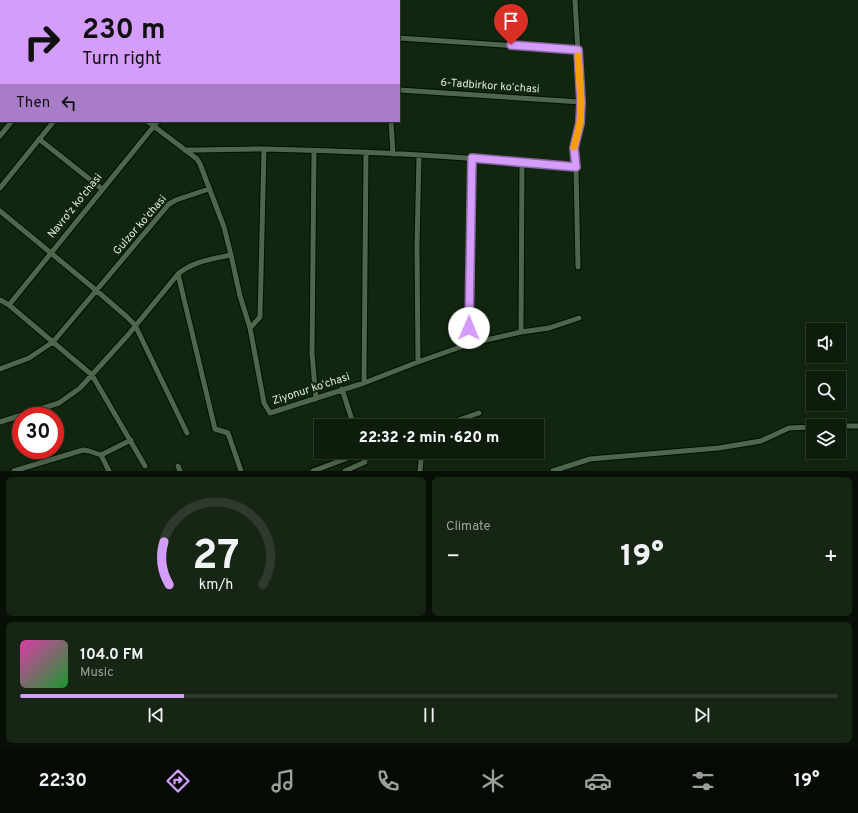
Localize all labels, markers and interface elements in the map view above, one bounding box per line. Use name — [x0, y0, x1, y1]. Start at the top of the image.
pin — [494, 4, 528, 45]
icon: arrive — [500, 10, 522, 32]
text: 230 m — [82, 13, 165, 49]
icon: right — [16, 16, 68, 68]
text: Turn right — [82, 48, 162, 71]
street label: 6-Tadbirkor koʻchasi — [440, 76, 540, 96]
icon: left — [58, 92, 80, 114]
text: Then — [16, 94, 50, 113]
street label: Navro'z ko'chasi — [45, 171, 105, 241]
street label: Gulzor koʻchasi — [110, 192, 170, 258]
position arrow — [448, 307, 490, 349]
map controls — [806, 323, 846, 459]
button: sound — [806, 323, 846, 363]
street label: Ziyonur koʻchasi — [270, 370, 352, 408]
button: search — [806, 371, 846, 411]
speed limit sign: 30 — [12, 407, 64, 459]
button: layers — [806, 419, 846, 459]
text: 22:32 · 2 min · 620 m — [359, 429, 499, 448]
text: Climate — [446, 519, 491, 535]
text: 27 — [192, 530, 240, 583]
text: 19° — [620, 539, 664, 576]
text: − — [446, 544, 460, 571]
text: + — [824, 544, 838, 571]
text: km/h — [199, 575, 233, 593]
text: 104.0 FM — [80, 646, 144, 665]
text: Music — [80, 665, 114, 681]
icon: previous — [145, 704, 167, 726]
icon: pause — [418, 704, 440, 726]
icon: next — [691, 704, 713, 726]
icon: directions — [164, 767, 192, 795]
icon: music — [269, 767, 297, 795]
icon: phone — [374, 767, 402, 795]
icon: climate — [479, 767, 507, 795]
icon: car — [584, 767, 612, 795]
icon: filters — [689, 767, 717, 795]
text: 22:30 — [38, 770, 87, 793]
text: 19° — [794, 770, 820, 793]

